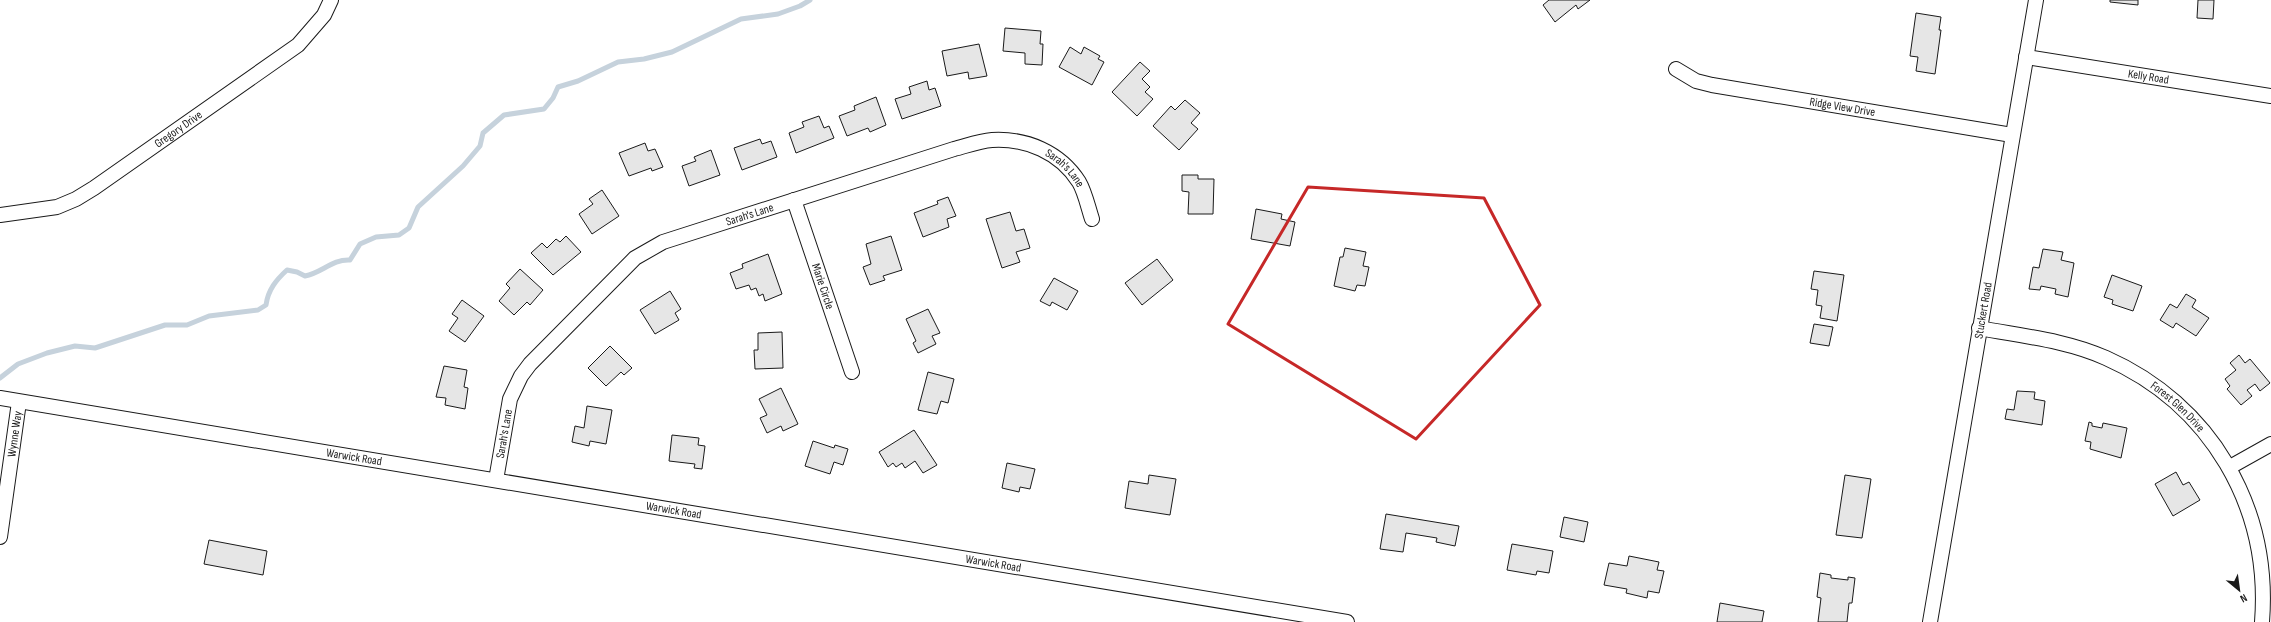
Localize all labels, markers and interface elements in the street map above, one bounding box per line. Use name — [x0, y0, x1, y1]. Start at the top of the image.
street label: Kelly Road — [2127, 66, 2170, 88]
street label: Ridge View Drive — [1808, 94, 1876, 120]
street label: Gregory Drive — [152, 107, 205, 151]
street label: Sarah's Lane — [1043, 146, 1087, 190]
street label: Sarah's Lane — [724, 200, 776, 230]
street label: Marie Circle — [808, 262, 837, 311]
street label: Stuckert Road — [1971, 281, 1996, 340]
street label: Forest Glen Drive — [2147, 378, 2208, 435]
street label: Sarah's Lane — [493, 408, 516, 459]
street label: Wynne Way — [4, 410, 26, 458]
street label: Warwick Road — [325, 445, 383, 469]
street label: Warwick Road — [645, 499, 703, 523]
street label: Warwick Road — [964, 552, 1022, 576]
north arrow — [2219, 570, 2259, 610]
text: N — [2238, 591, 2249, 605]

